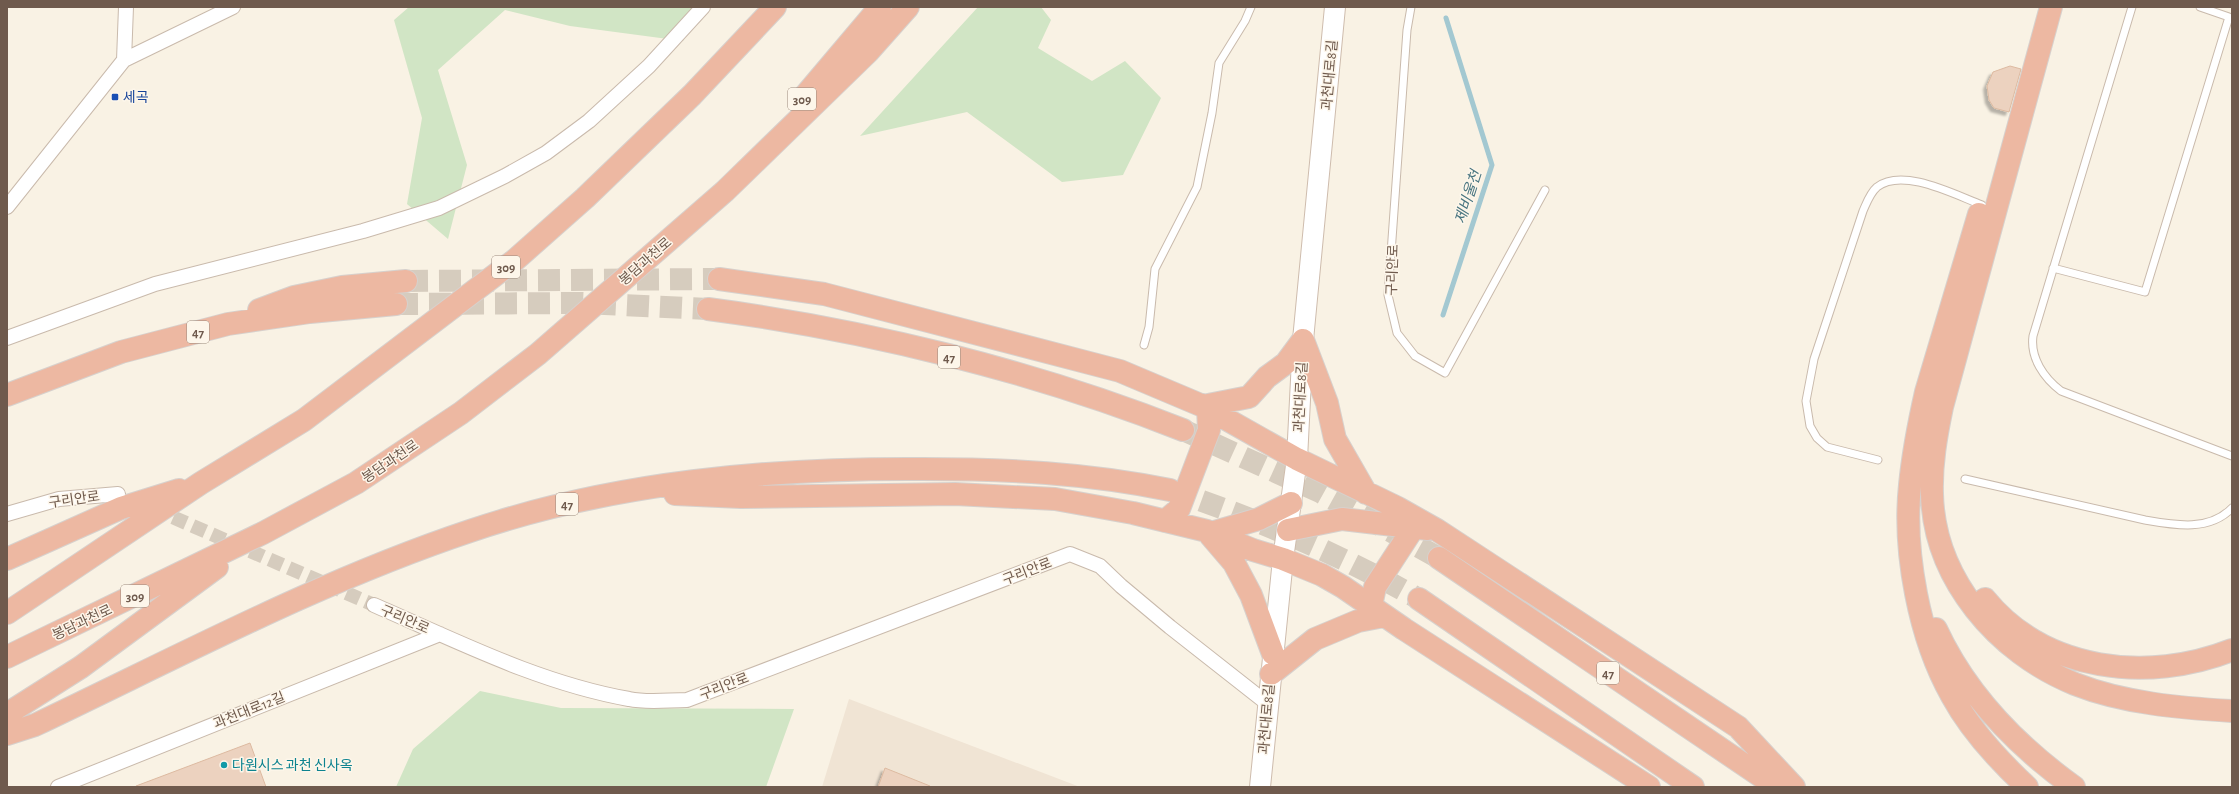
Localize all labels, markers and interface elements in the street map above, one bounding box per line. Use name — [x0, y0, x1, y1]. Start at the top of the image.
street label: 과천대로8길 — [1318, 39, 1340, 111]
road number: 309 — [788, 88, 816, 110]
place label: 세곡 — [123, 90, 149, 105]
marker: 세곡 — [110, 92, 120, 102]
water label: 제비울천 — [1452, 166, 1485, 226]
street label: 봉담과천로 — [615, 234, 675, 288]
street label: 구리안로 — [1384, 244, 1401, 296]
road number: 309 — [492, 256, 520, 278]
road number: 47 — [187, 321, 209, 343]
road number: 47 — [938, 346, 960, 368]
street label: 과천대로8길 — [1290, 361, 1310, 433]
street label: 봉담과천로 — [359, 436, 421, 486]
street label: 구리안로 — [48, 488, 101, 511]
road number: 47 — [556, 493, 578, 515]
street label: 구리안로 — [1000, 555, 1054, 588]
road number: 309 — [121, 585, 149, 607]
street label: 봉담과천로 — [49, 601, 115, 643]
street label: 구리안로 — [378, 602, 432, 636]
road number: 47 — [1597, 662, 1619, 684]
street label: 구리안로 — [697, 670, 751, 703]
street label: 과천대로8길 — [1255, 683, 1277, 755]
street label: 과천대로12길 — [211, 688, 287, 732]
place label: 다원시스 과천 신사옥 — [232, 757, 353, 773]
marker: 다원시스 과천 신사옥 — [219, 760, 229, 770]

